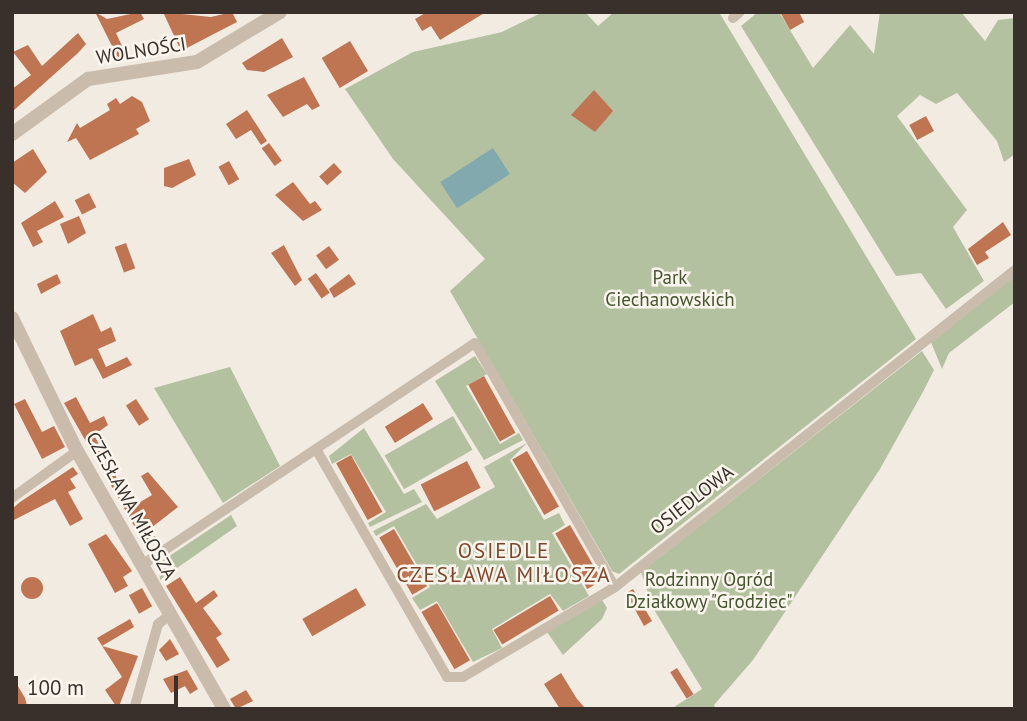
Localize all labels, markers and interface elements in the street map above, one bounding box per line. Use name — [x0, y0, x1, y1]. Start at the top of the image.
street label: WOLNOŚCI — [95, 33, 187, 69]
park label: Park Ciechanowskich — [605, 267, 735, 311]
street label: CZESŁAWA MIŁOSZA — [81, 428, 181, 584]
street label: OSIEDLOWA — [646, 461, 738, 539]
district label: OSIEDLE CZESŁAWA MIŁOSZA — [398, 538, 610, 588]
park label: Rodzinny Ogród Działkowy "Grodziec" — [624, 569, 794, 613]
scale bar — [18, 662, 182, 706]
text: 100 m — [27, 674, 84, 701]

